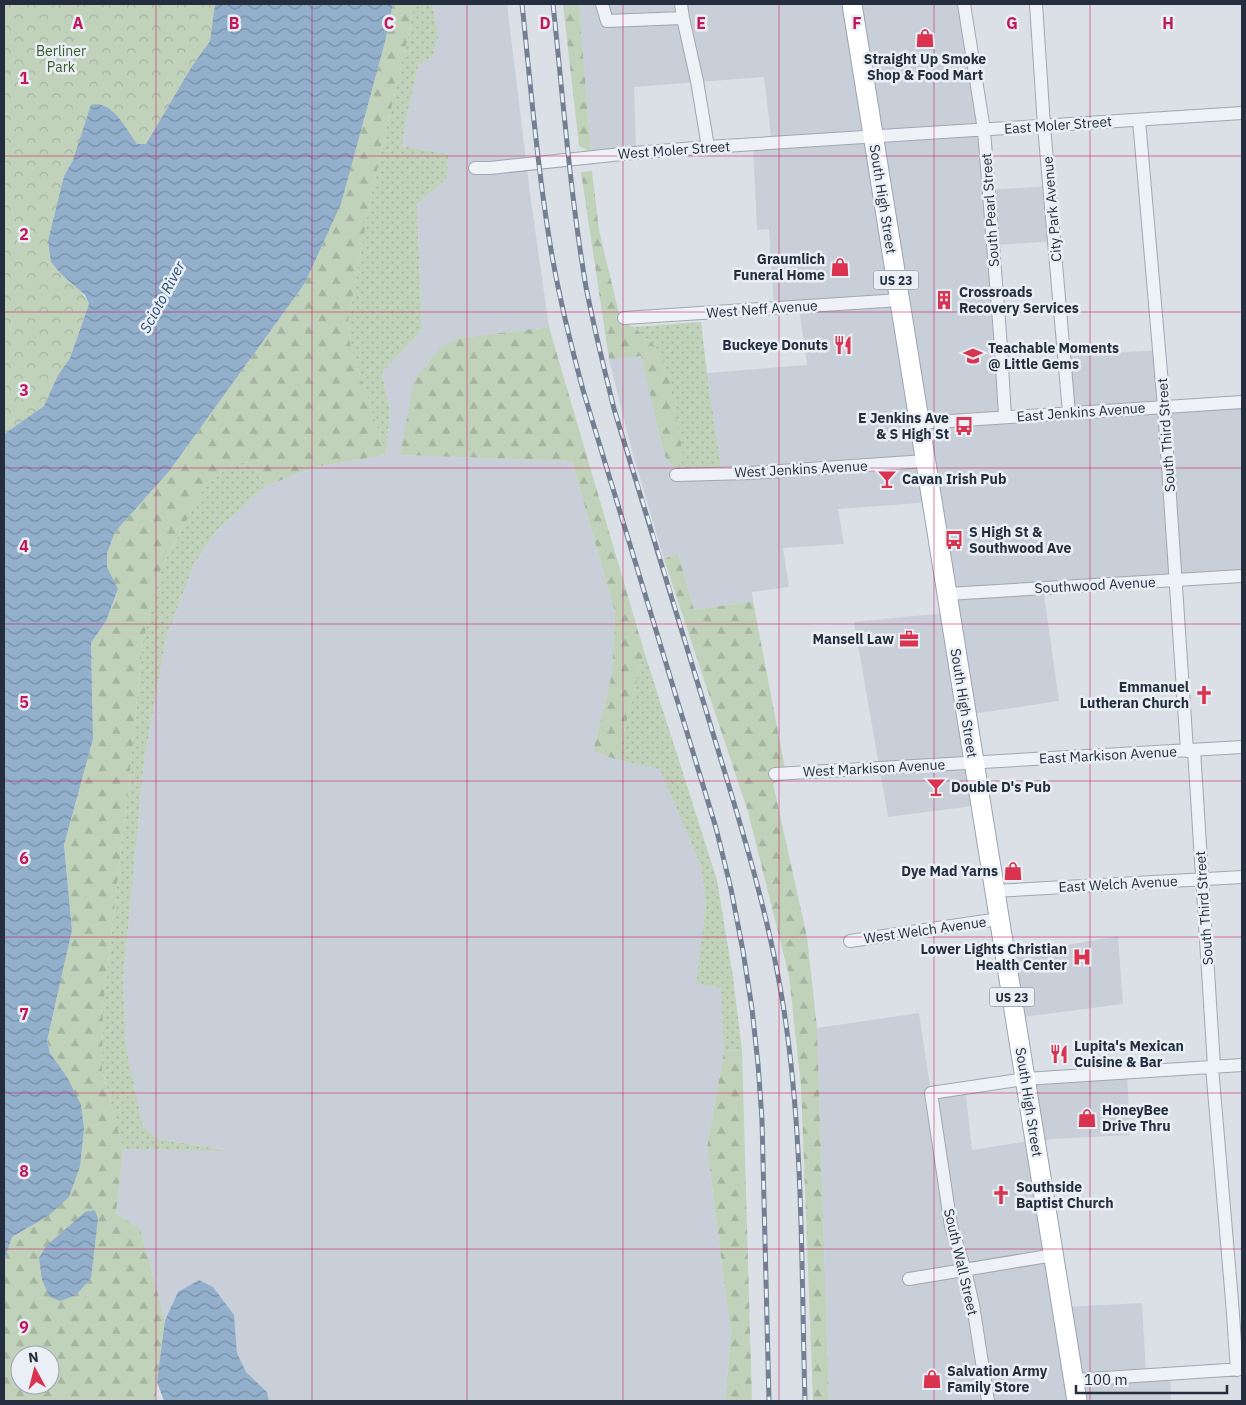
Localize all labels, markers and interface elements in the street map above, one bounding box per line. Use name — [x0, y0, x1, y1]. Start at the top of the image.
text: A — [73, 13, 84, 33]
text: B — [229, 13, 240, 33]
text: C — [384, 13, 394, 33]
text: D — [539, 13, 551, 33]
text: E — [696, 13, 706, 33]
text: F — [852, 13, 862, 33]
text: G — [1006, 13, 1018, 33]
text: H — [1162, 13, 1174, 33]
shop icon: Straight Up Smoke Shop & Food Mart — [914, 27, 936, 49]
park label: Berliner Park — [36, 42, 86, 76]
place label: Straight Up Smoke Shop & Food Mart — [864, 50, 986, 84]
text: 1 — [19, 68, 29, 88]
street label: East Moler Street — [1003, 112, 1113, 138]
street label: West Moler Street — [617, 137, 731, 163]
street label: South High Street — [865, 143, 901, 255]
street label: South Pearl Street — [977, 152, 1003, 268]
street label: City Park Avenue — [1038, 155, 1066, 262]
text: 2 — [19, 224, 29, 244]
place label: Graumlich Funeral Home — [733, 250, 825, 284]
shop icon: Graumlich Funeral Home — [829, 256, 851, 278]
water label: Scioto River — [135, 258, 189, 336]
road number: US 23 — [874, 270, 918, 290]
place label: Crossroads Recovery Services — [959, 283, 1079, 317]
building icon: Crossroads Recovery Services — [933, 289, 955, 311]
street label: West Neff Avenue — [706, 296, 819, 322]
restaurant icon: Buckeye Donuts — [832, 334, 854, 356]
place label: Buckeye Donuts — [722, 336, 828, 354]
place label: Teachable Moments @ Little Gems — [988, 339, 1119, 373]
school or university icon: Teachable Moments @ Little Gems — [962, 345, 984, 367]
street label: South Third Street — [1153, 377, 1179, 493]
text: 3 — [19, 380, 29, 400]
street label: East Jenkins Avenue — [1016, 398, 1146, 425]
place label: E Jenkins Ave & S High St — [858, 409, 949, 443]
bus stop icon: E Jenkins Ave & S High St — [953, 415, 975, 437]
street label: West Jenkins Avenue — [734, 457, 868, 481]
bar icon: Cavan Irish Pub — [876, 468, 898, 490]
place label: Cavan Irish Pub — [902, 470, 1006, 488]
place label: S High St & Southwood Ave — [969, 523, 1071, 557]
bus stop icon: S High St & Southwood Ave — [943, 529, 965, 551]
text: 4 — [19, 536, 29, 556]
street label: Southwood Avenue — [1034, 573, 1156, 597]
office icon: Mansell Law — [898, 628, 920, 650]
place label: Mansell Law — [812, 630, 894, 648]
street label: South High Street — [946, 647, 982, 759]
place label: Emmanuel Lutheran Church — [1080, 678, 1189, 712]
church icon: Emmanuel Lutheran Church — [1193, 684, 1215, 706]
text: 5 — [19, 692, 29, 712]
street label: East Markison Avenue — [1039, 742, 1178, 768]
street label: West Markison Avenue — [802, 755, 946, 781]
bar icon: Double D's Pub — [925, 776, 947, 798]
place label: Double D's Pub — [951, 778, 1051, 796]
text: 6 — [19, 848, 29, 868]
street label: South Third Street — [1191, 850, 1217, 966]
shop icon: Dye Mad Yarns — [1002, 860, 1024, 882]
place label: Dye Mad Yarns — [901, 862, 998, 880]
street label: East Welch Avenue — [1058, 872, 1178, 896]
street label: West Welch Avenue — [862, 912, 988, 948]
place label: Lower Lights Christian Health Center — [921, 940, 1067, 974]
hospital icon: Lower Lights Christian Health Center — [1071, 946, 1093, 968]
road number: US 23 — [990, 988, 1034, 1006]
text: 7 — [19, 1004, 29, 1024]
place label: Lupita's Mexican Cuisine & Bar — [1074, 1037, 1184, 1071]
restaurant icon: Lupita's Mexican Cuisine & Bar — [1048, 1043, 1070, 1065]
street label: South High Street — [1011, 1046, 1047, 1158]
place label: HoneyBee Drive Thru — [1102, 1101, 1171, 1135]
shop icon: HoneyBee Drive Thru — [1076, 1107, 1098, 1129]
text: 8 — [19, 1161, 29, 1181]
place label: Southside Baptist Church — [1016, 1178, 1114, 1212]
church icon: Southside Baptist Church — [990, 1184, 1012, 1206]
street label: South Wall Street — [940, 1207, 982, 1317]
text: 9 — [19, 1317, 29, 1337]
north arrow — [10, 1345, 60, 1395]
text: N — [27, 1348, 40, 1367]
place label: Salvation Army Family Store — [947, 1362, 1048, 1396]
scale bar — [1076, 1362, 1227, 1394]
shop icon: Salvation Army Family Store — [921, 1368, 943, 1390]
text: 100 m — [1084, 1370, 1128, 1389]

